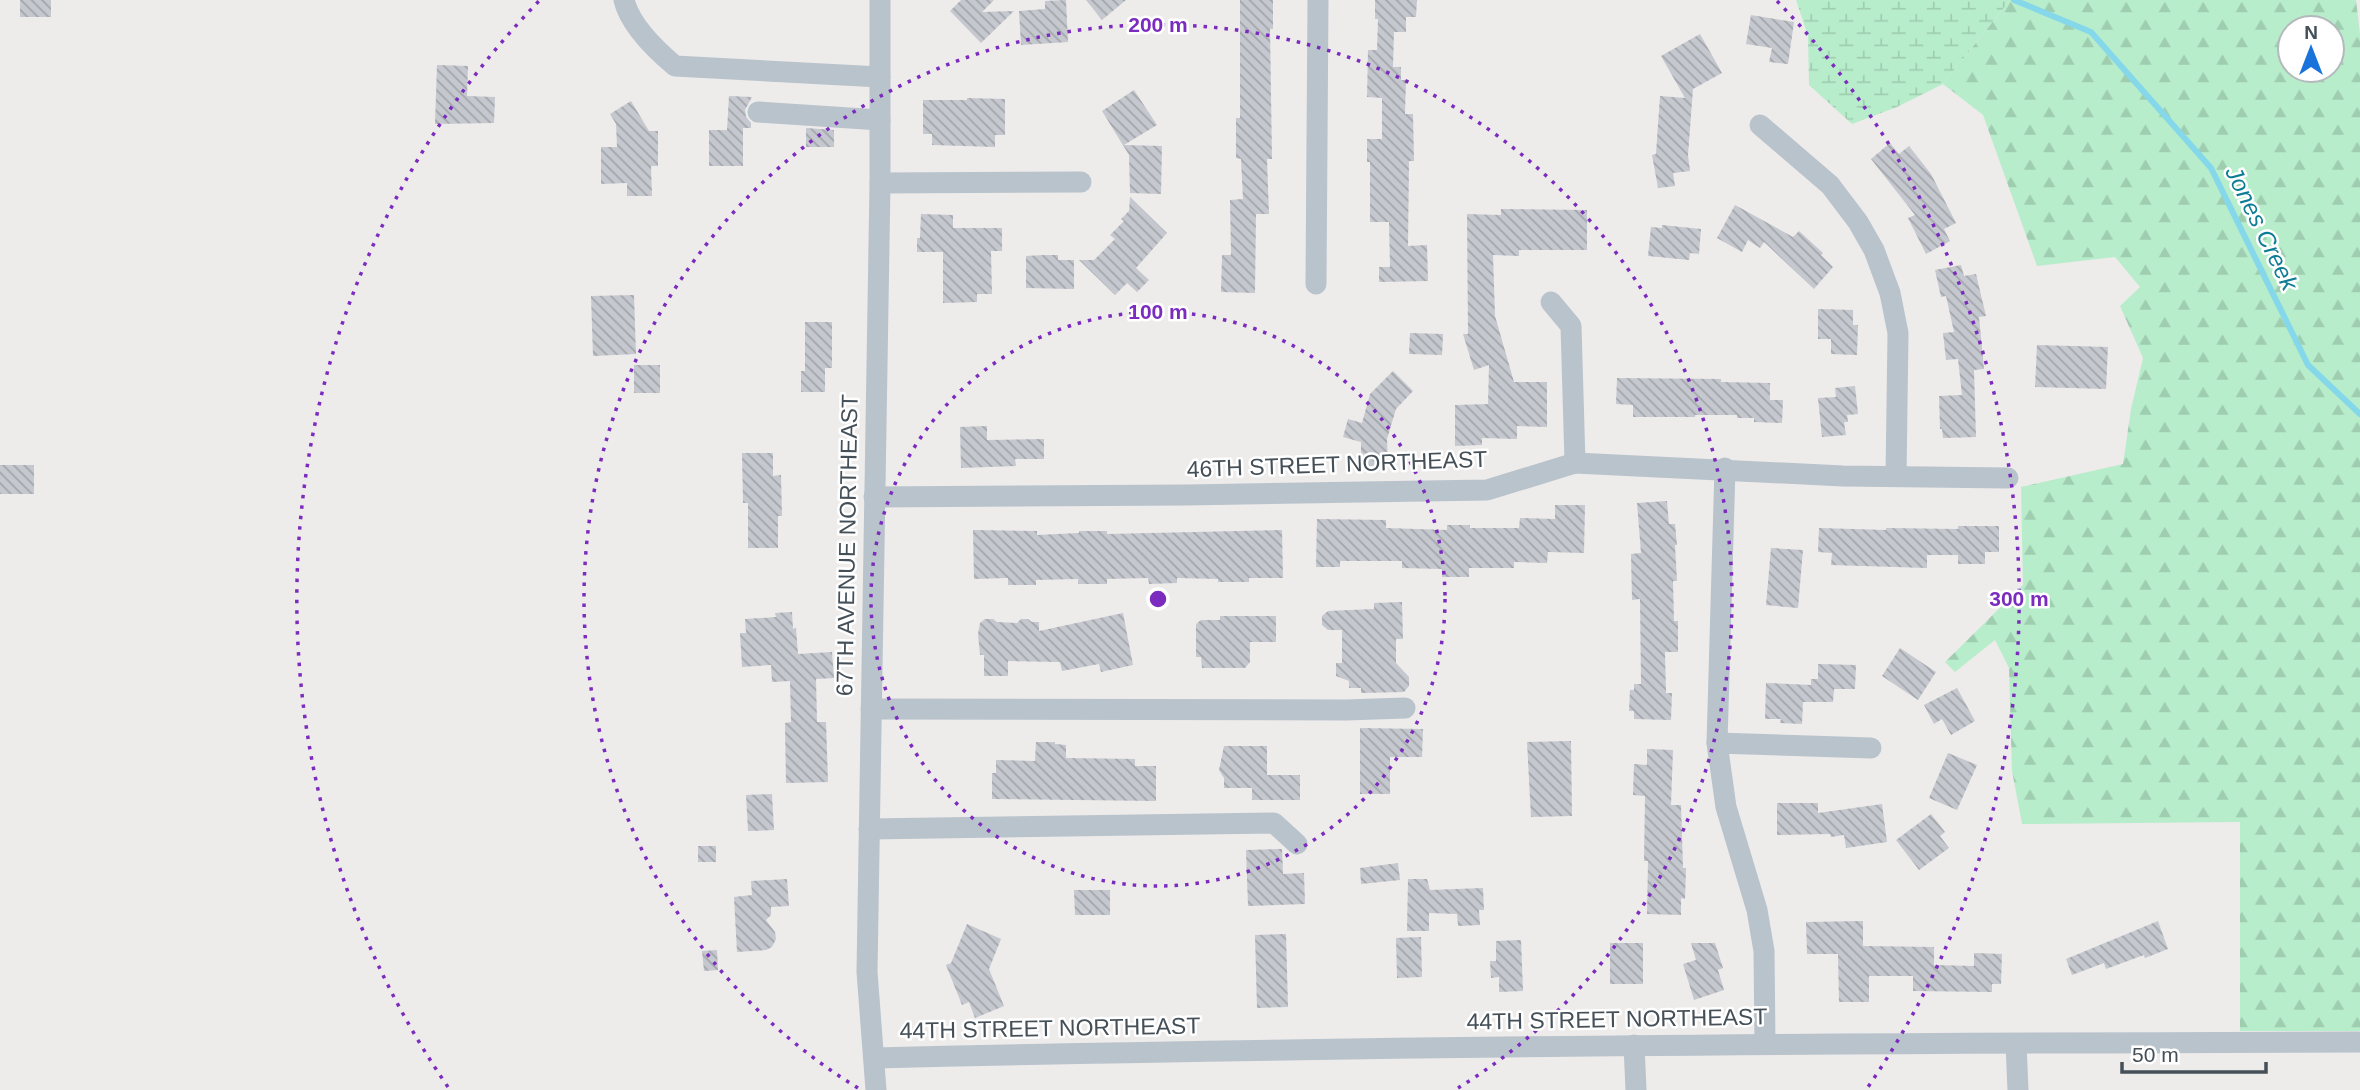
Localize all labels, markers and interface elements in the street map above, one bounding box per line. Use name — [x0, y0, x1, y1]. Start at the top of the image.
text: 200 m — [1128, 13, 1188, 36]
north arrow — [2276, 14, 2346, 84]
text: N — [2304, 22, 2318, 43]
water label: Jones Creek — [2220, 161, 2305, 296]
text: 100 m — [1128, 300, 1188, 323]
street label: 67TH AVENUE NORTHEAST — [831, 394, 863, 696]
street label: 46TH STREET NORTHEAST — [1186, 446, 1488, 482]
centre of rings — [1146, 587, 1170, 611]
text: 300 m — [1989, 587, 2049, 610]
street label: 44TH STREET NORTHEAST — [1466, 1003, 1768, 1035]
street label: 44TH STREET NORTHEAST — [899, 1012, 1201, 1044]
scale bar — [2122, 1030, 2266, 1074]
text: 50 m — [2132, 1043, 2179, 1066]

